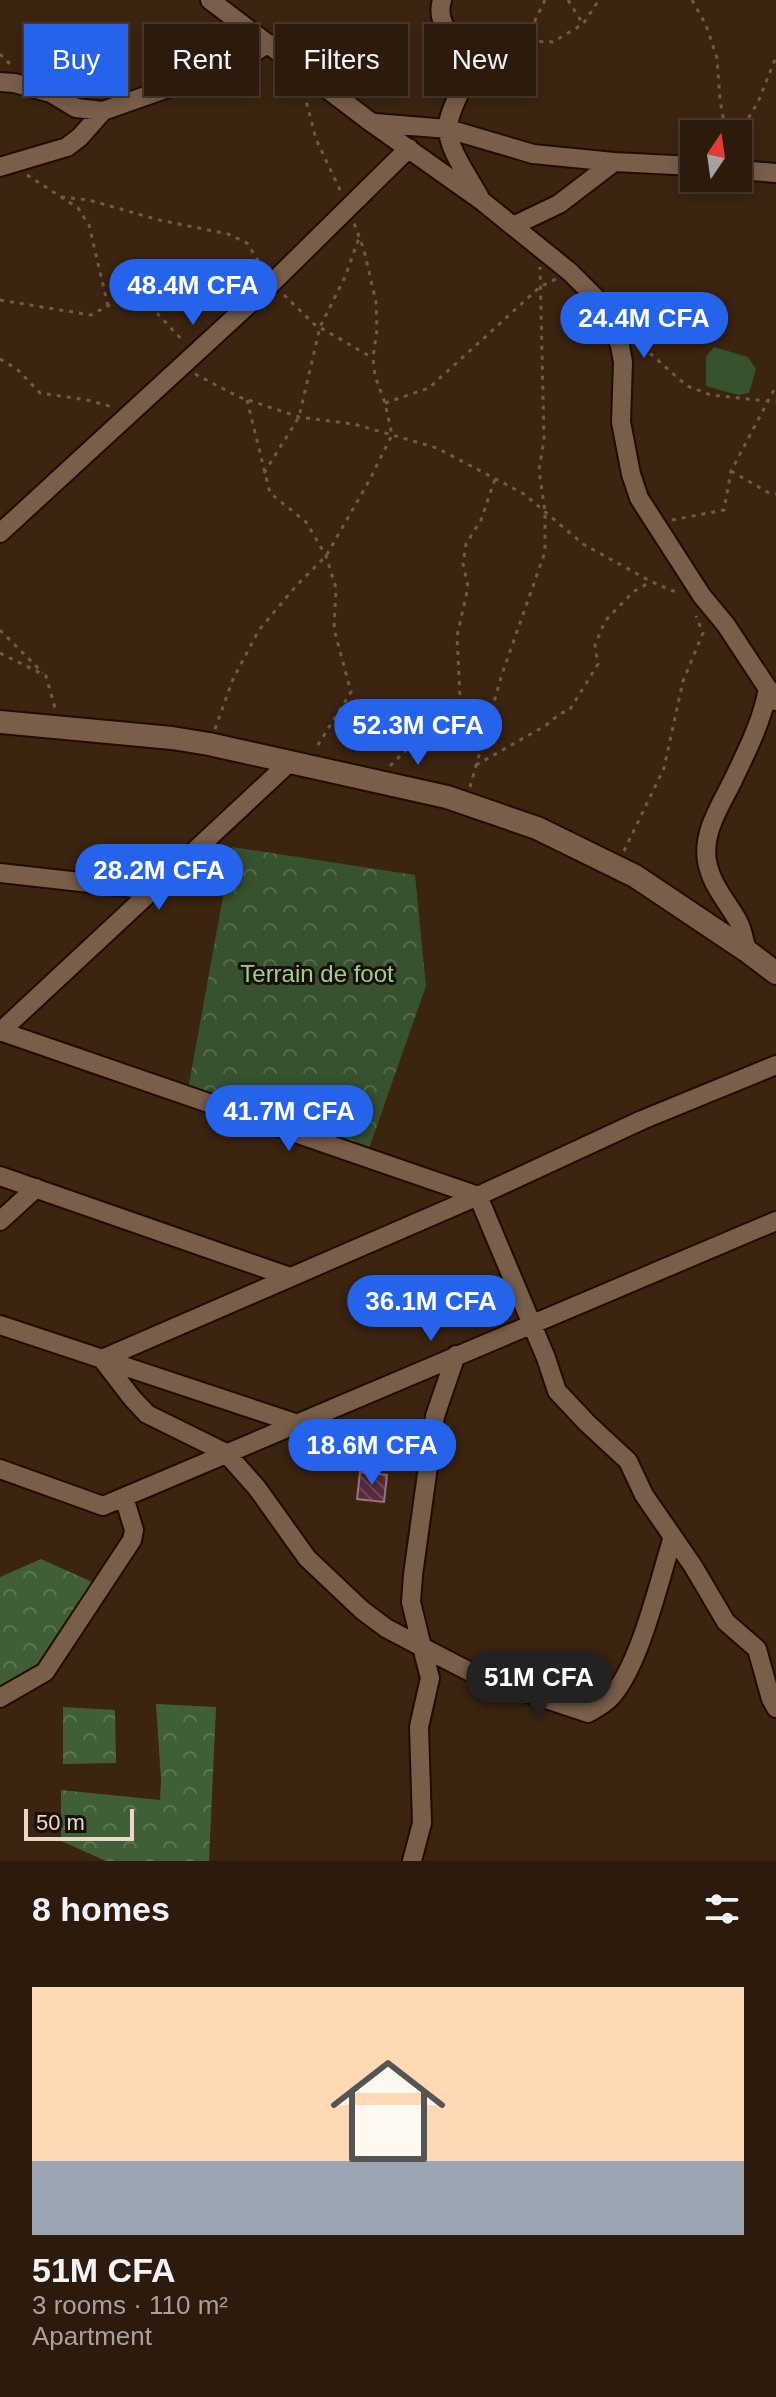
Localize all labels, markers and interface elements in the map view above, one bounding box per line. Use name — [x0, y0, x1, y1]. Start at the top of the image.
chip: Buy — [24, 24, 128, 96]
chip: Rent — [144, 24, 259, 96]
chip: Filters — [275, 24, 408, 96]
chip: New — [424, 24, 536, 96]
north arrow — [680, 120, 752, 192]
map controls — [680, 120, 752, 192]
pin: 48.4M CFA — [101, 259, 285, 327]
text: 48.4M CFA — [127, 270, 259, 300]
pin: 24.4M CFA — [552, 292, 736, 360]
text: 24.4M CFA — [578, 303, 710, 333]
pin: 52.3M CFA — [326, 699, 510, 767]
text: 52.3M CFA — [352, 710, 484, 740]
pin: 28.2M CFA — [67, 844, 251, 912]
text: 28.2M CFA — [93, 855, 225, 885]
park label: Terrain de foot — [240, 960, 394, 987]
pin: 41.7M CFA — [197, 1085, 381, 1153]
text: 41.7M CFA — [223, 1096, 355, 1126]
pin: 36.1M CFA — [339, 1275, 523, 1343]
text: 36.1M CFA — [365, 1286, 497, 1316]
pin: 18.6M CFA — [280, 1419, 464, 1487]
text: 18.6M CFA — [306, 1430, 438, 1460]
pin: 51M CFA — [465, 1651, 613, 1719]
text: 51M CFA — [484, 1662, 594, 1692]
scale bar — [24, 1805, 134, 1841]
text: 50 m — [36, 1810, 85, 1835]
icon: filters — [700, 1887, 744, 1931]
text: 8 homes — [32, 1890, 170, 1928]
icon: home — [316, 2039, 460, 2183]
text: 51M CFA — [32, 2251, 176, 2289]
text: 3 rooms · 110 m² — [32, 2290, 228, 2320]
text: Apartment — [32, 2321, 152, 2351]

